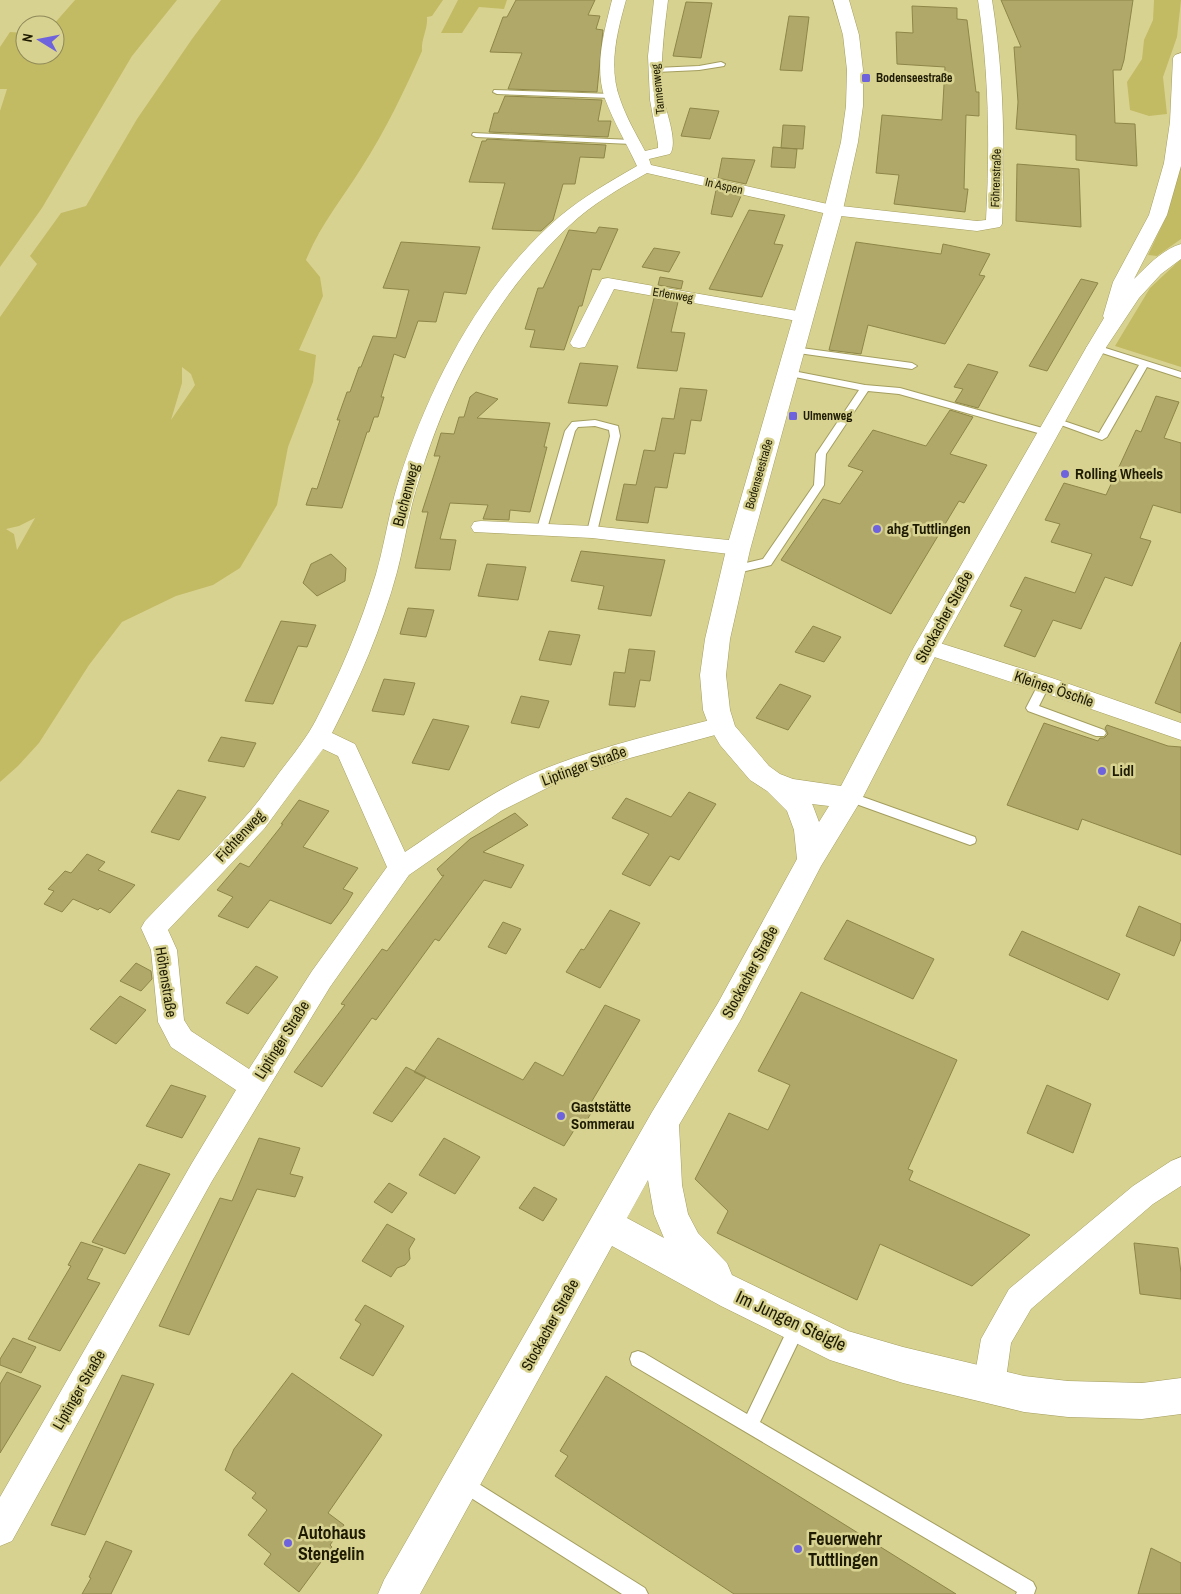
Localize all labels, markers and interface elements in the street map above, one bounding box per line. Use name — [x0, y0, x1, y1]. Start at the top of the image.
north arrow — [15, 15, 65, 65]
text: N — [18, 32, 37, 43]
street label: Tannenweg — [647, 63, 669, 115]
place label: Bodenseestraße — [876, 70, 953, 86]
marker: Bodenseestraße — [860, 72, 872, 84]
street label: Föhrenstraße — [987, 148, 1005, 208]
street label: In Aspen — [704, 174, 744, 198]
street label: Erlenweg — [651, 284, 695, 307]
place label: Ulmenweg — [803, 408, 852, 424]
marker: Ulmenweg — [787, 410, 799, 422]
street label: Bodenseestraße — [741, 437, 777, 511]
street label: Buchenweg — [387, 461, 424, 529]
place label: Rolling Wheels — [1075, 463, 1163, 484]
marker: Rolling Wheels — [1059, 468, 1071, 480]
place label: ahg Tuttlingen — [887, 518, 971, 539]
marker: ahg Tuttlingen — [871, 523, 883, 535]
street label: Stockacher Straße — [910, 567, 978, 666]
street label: Kleines Öschle — [1012, 665, 1097, 712]
street label: Liptinger Straße — [538, 740, 629, 791]
place label: Lidl — [1112, 760, 1134, 781]
marker: Lidl — [1096, 765, 1108, 777]
street label: Fichtenweg — [210, 805, 269, 866]
street label: Stockacher Straße — [716, 922, 783, 1022]
street label: Höhenstraße — [151, 945, 182, 1019]
street label: Liptinger Straße — [249, 996, 314, 1083]
place label: Gaststätte Sommerau — [571, 1096, 635, 1134]
marker: Gaststätte Sommerau — [555, 1110, 567, 1122]
street label: Stockacher Straße — [516, 1275, 584, 1374]
street label: Im Jungen Steigle — [732, 1284, 850, 1357]
street label: Liptinger Straße — [47, 1346, 110, 1433]
place label: Autohaus Stengelin — [298, 1520, 366, 1566]
place label: Feuerwehr Tuttlingen — [808, 1526, 882, 1572]
marker: Autohaus Stengelin — [282, 1537, 294, 1549]
marker: Feuerwehr Tuttlingen — [792, 1543, 804, 1555]

